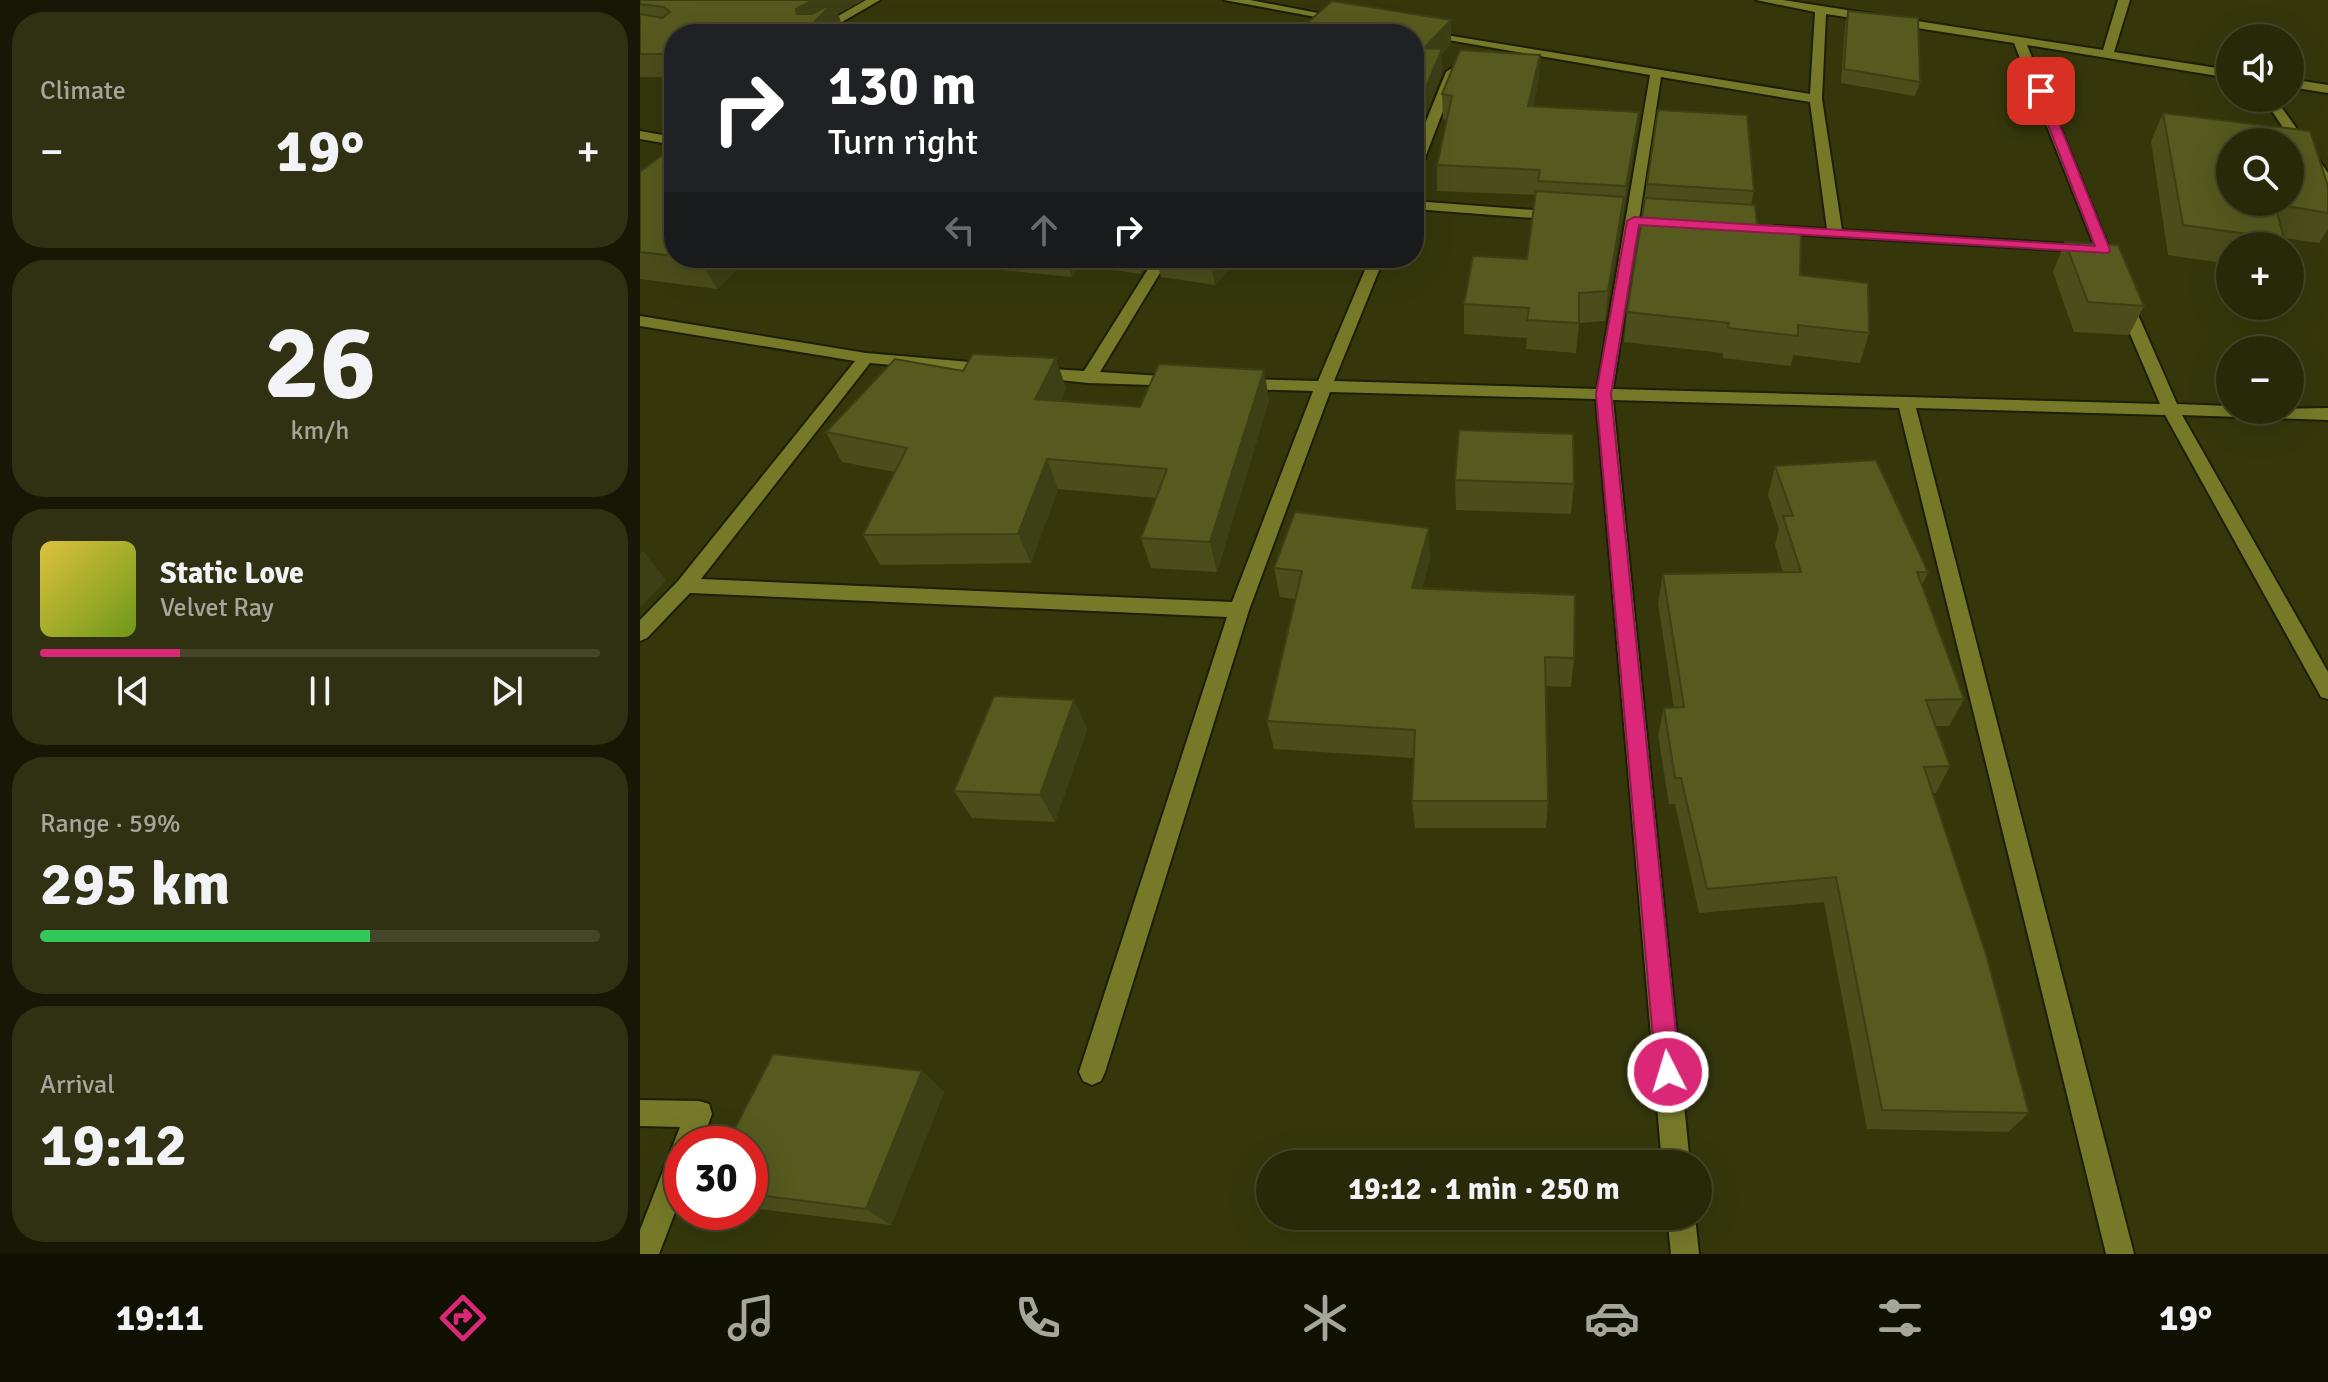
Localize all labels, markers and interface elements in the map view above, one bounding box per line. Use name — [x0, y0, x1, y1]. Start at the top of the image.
map controls — [2216, 24, 2304, 424]
button: sound — [2216, 24, 2304, 112]
text: 130 m — [828, 51, 976, 120]
icon: right — [696, 56, 800, 160]
pin — [2007, 57, 2075, 125]
icon: arrive — [2019, 69, 2063, 113]
text: Climate — [40, 75, 126, 107]
text: 19° — [276, 115, 364, 189]
text: Turn right — [828, 120, 978, 165]
text: − — [40, 125, 64, 179]
text: + — [576, 125, 600, 179]
button: search — [2216, 128, 2304, 216]
icon: left — [938, 208, 982, 252]
icon: ahead — [1022, 208, 1066, 252]
icon: right — [1106, 208, 1150, 252]
button: + — [2216, 232, 2304, 320]
text: 26 — [264, 299, 376, 427]
button: − — [2216, 336, 2304, 424]
text: km/h — [291, 415, 349, 447]
text: Static Love — [160, 555, 304, 592]
text: Velvet Ray — [160, 592, 274, 624]
icon: previous — [111, 669, 155, 713]
icon: pause — [298, 669, 342, 713]
icon: next — [485, 669, 529, 713]
text: Range · 59% — [40, 808, 181, 840]
text: 295 km — [40, 848, 230, 922]
position arrow — [1626, 1030, 1710, 1114]
text: Arrival — [40, 1069, 115, 1101]
text: 19:12 — [40, 1109, 187, 1183]
speed limit sign: 30 — [664, 1126, 768, 1230]
text: 19:12 · 1 min · 250 m — [1348, 1171, 1620, 1208]
icon: directions — [435, 1290, 491, 1346]
icon: music — [723, 1290, 779, 1346]
icon: phone — [1010, 1290, 1066, 1346]
icon: climate — [1297, 1290, 1353, 1346]
icon: car — [1584, 1290, 1640, 1346]
icon: filters — [1872, 1290, 1928, 1346]
text: 19:11 — [116, 1296, 204, 1341]
text: 19° — [2159, 1296, 2212, 1341]

